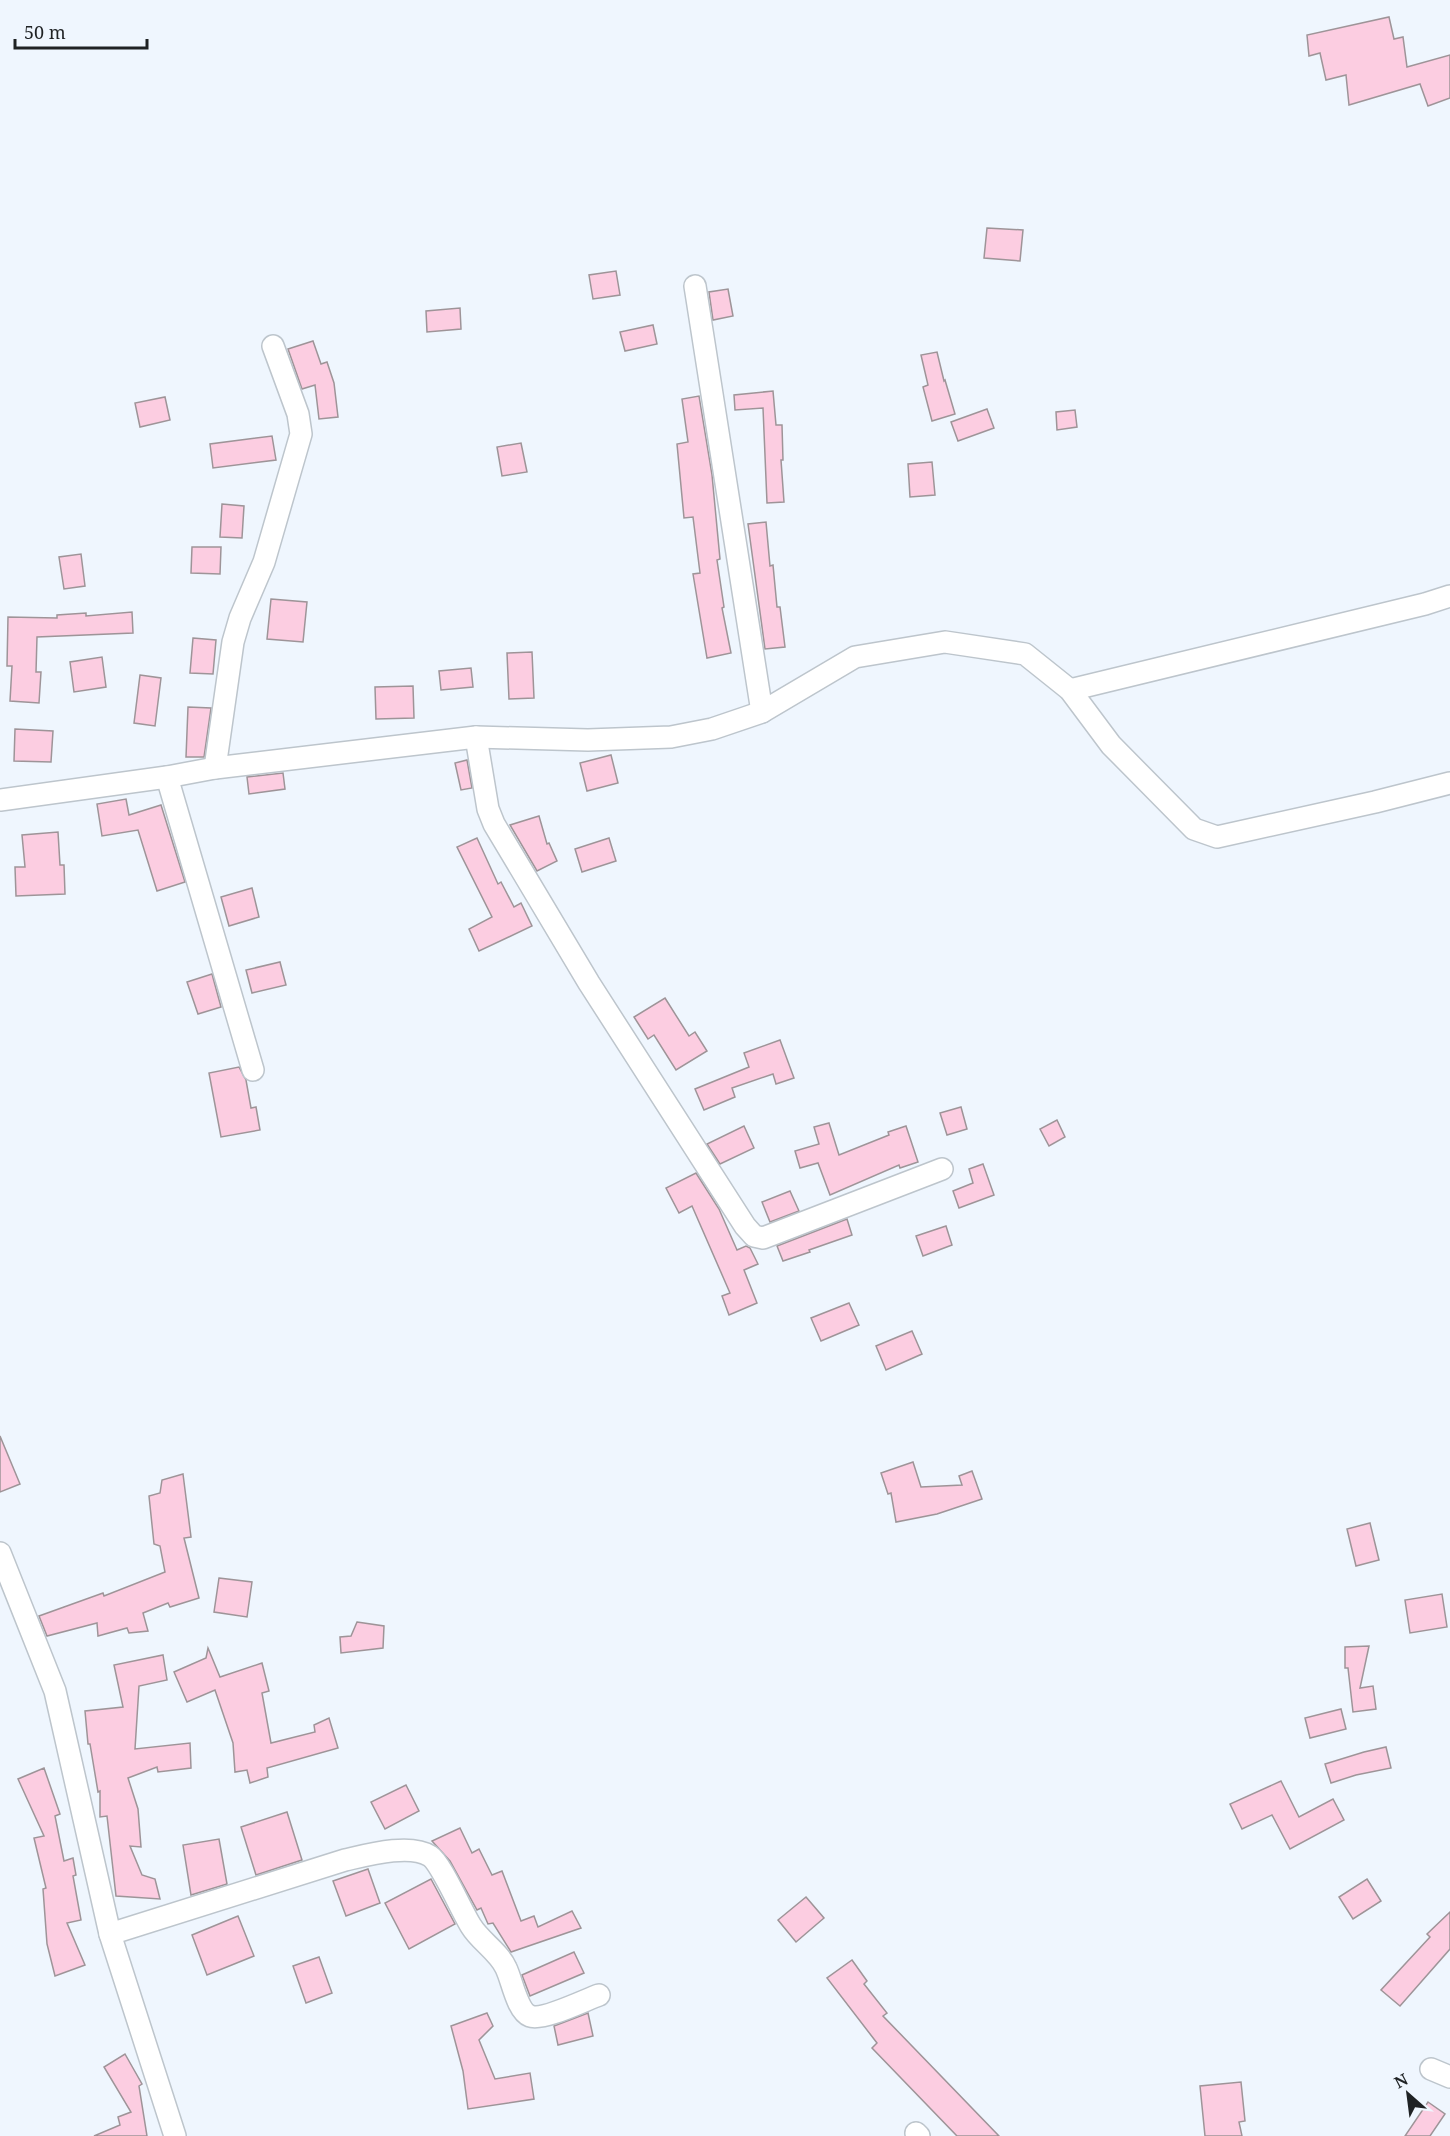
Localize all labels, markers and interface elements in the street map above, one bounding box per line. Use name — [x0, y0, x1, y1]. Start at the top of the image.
scale bar — [15, 12, 147, 50]
text: 50 m — [24, 20, 66, 44]
north arrow — [1378, 2064, 1438, 2124]
text: N — [1390, 2068, 1412, 2093]

